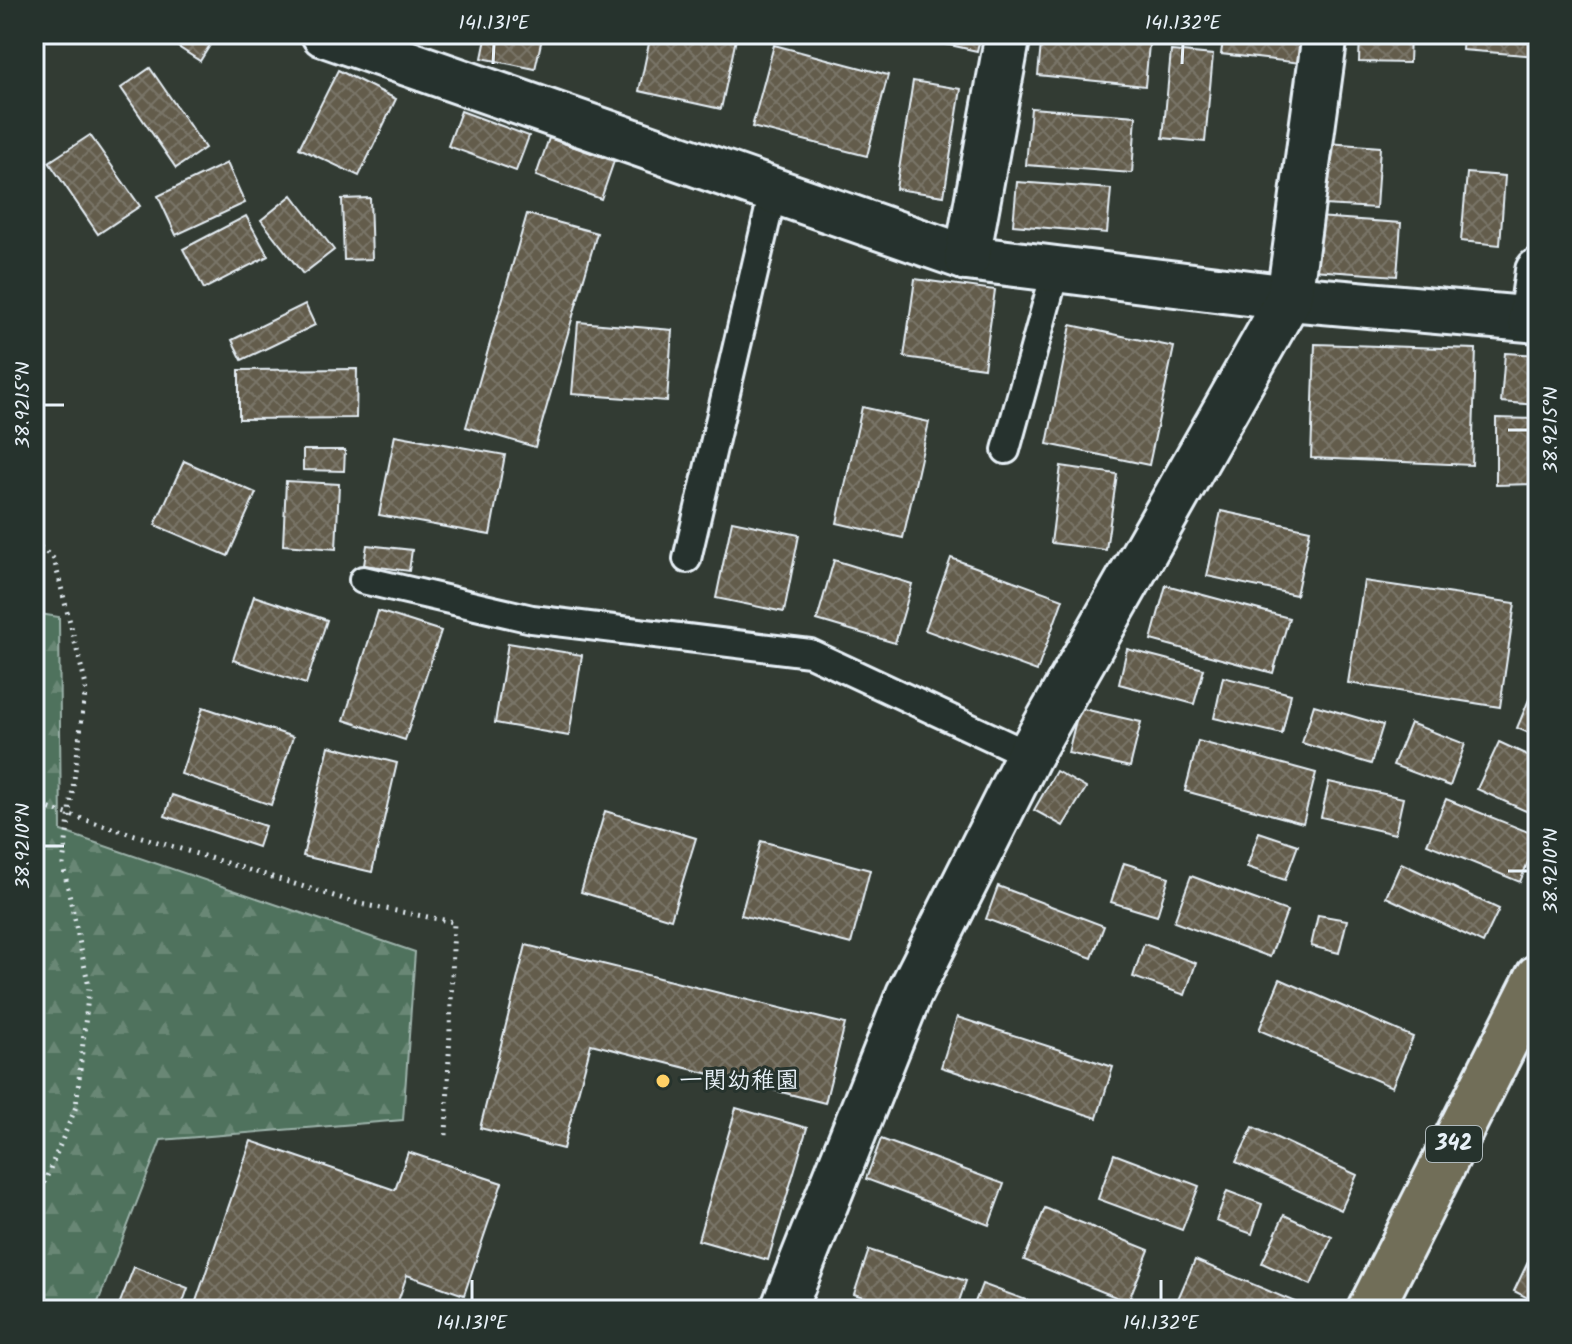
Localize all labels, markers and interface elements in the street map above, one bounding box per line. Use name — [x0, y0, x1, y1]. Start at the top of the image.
text: 141.131°E — [459, 8, 531, 40]
text: 141.132°E — [1145, 8, 1222, 40]
text: 38.9215°N — [8, 362, 40, 448]
text: 38.9215°N — [1536, 387, 1568, 473]
text: 38.9210°N — [8, 803, 40, 889]
text: 38.9210°N — [1536, 828, 1568, 914]
place label: 一関幼稚園 — [679, 1062, 799, 1101]
marker: 一関幼稚園 — [654, 1072, 672, 1090]
road number: 342 — [1426, 1126, 1482, 1162]
text: 141.131°E — [437, 1308, 509, 1340]
text: 141.132°E — [1123, 1308, 1200, 1340]

